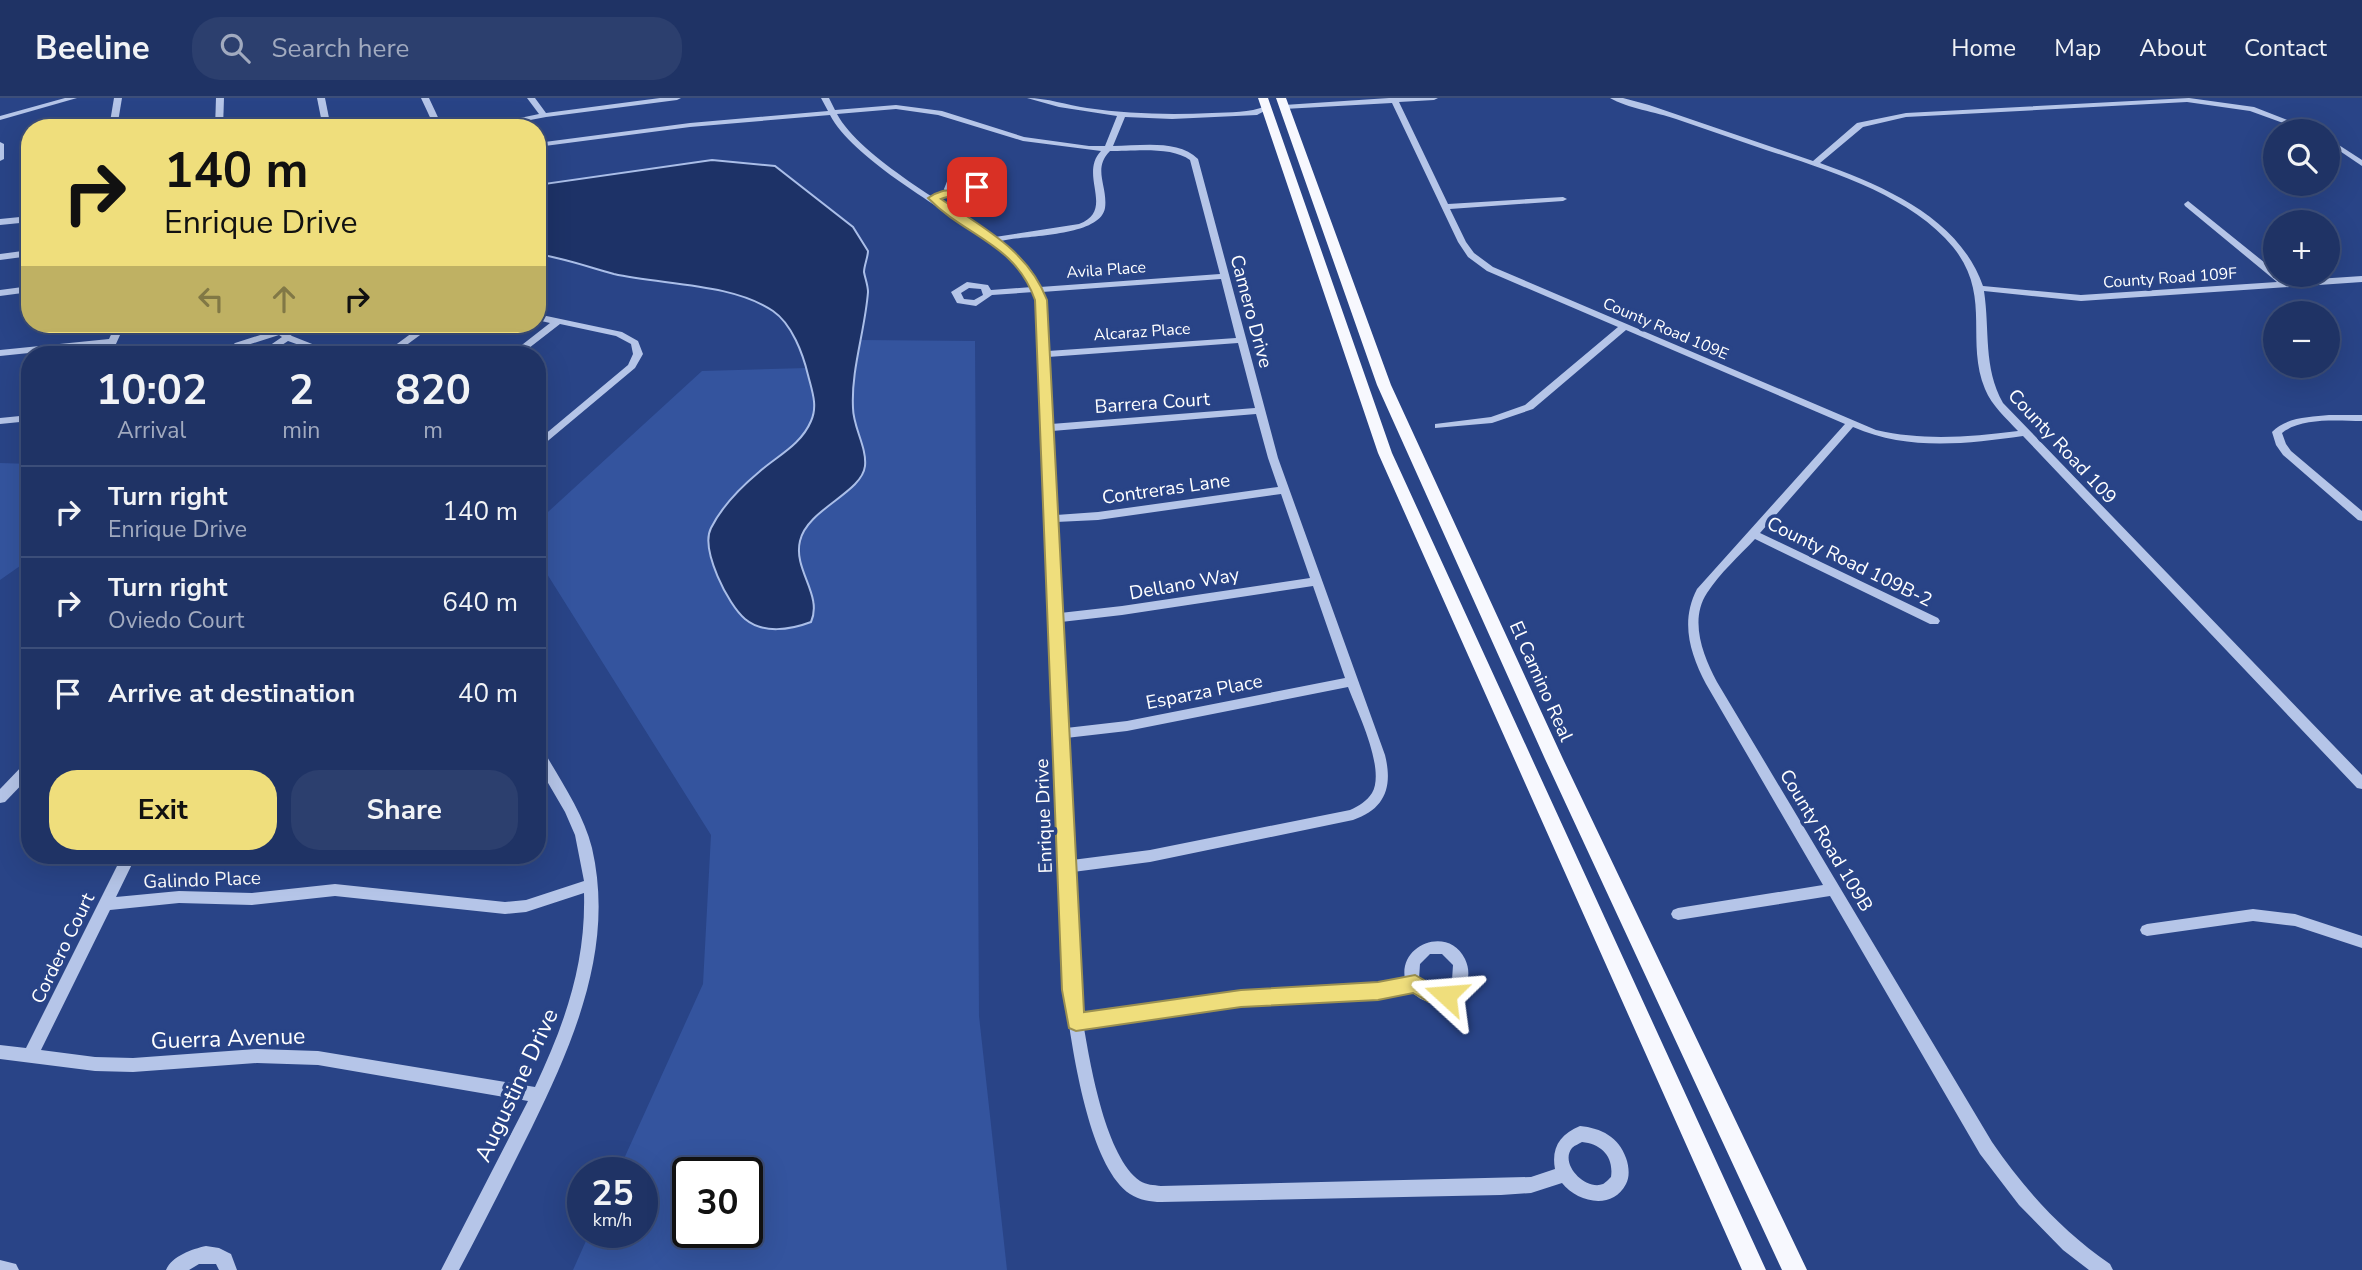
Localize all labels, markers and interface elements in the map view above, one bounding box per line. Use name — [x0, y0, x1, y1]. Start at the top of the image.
search box — [192, 17, 682, 80]
text: Beeline — [35, 26, 150, 71]
icon: search — [216, 29, 254, 67]
text: Search here — [272, 31, 409, 66]
text: Home — [1951, 32, 2016, 64]
text: Map — [2054, 32, 2101, 64]
text: About — [2139, 32, 2206, 64]
text: Contact — [2244, 32, 2327, 64]
map controls — [2263, 119, 2340, 378]
button: search — [2263, 119, 2340, 196]
text: 140 m — [164, 137, 308, 204]
icon: right — [49, 147, 140, 238]
pin — [947, 157, 1007, 217]
icon: arrive — [958, 168, 996, 206]
text: Enrique Drive — [164, 201, 357, 244]
button: + — [2263, 210, 2340, 287]
street label: Camero Drive — [1223, 252, 1279, 371]
street label: Avila Place — [1066, 256, 1147, 284]
street label: County Road 109F — [2102, 262, 2238, 294]
icon: left — [192, 280, 230, 318]
icon: ahead — [265, 280, 303, 318]
icon: right — [338, 280, 376, 318]
street label: County Road 109E — [1599, 292, 1732, 365]
button: − — [2263, 301, 2340, 378]
street label: Alcaraz Place — [1093, 318, 1191, 346]
text: 10:02 — [96, 362, 207, 419]
text: 2 — [289, 362, 314, 419]
text: 820 — [395, 362, 471, 419]
street label: County Road 109 — [2002, 383, 2123, 510]
street label: Barrera Court — [1094, 386, 1211, 420]
text: Arrival — [117, 415, 186, 446]
text: min — [282, 415, 320, 446]
text: m — [423, 415, 443, 446]
street label: Contreras Lane — [1100, 467, 1232, 511]
text: Turn right — [108, 479, 227, 514]
icon: right — [49, 493, 87, 531]
text: 140 m — [442, 494, 518, 529]
street label: County Road 109B-2 — [1762, 511, 1937, 613]
text: Enrique Drive — [108, 514, 247, 545]
street label: Dellano Way — [1127, 561, 1241, 606]
text: Turn right — [108, 570, 227, 605]
icon: right — [49, 584, 87, 622]
text: 640 m — [442, 585, 518, 620]
text: Oviedo Court — [108, 605, 244, 636]
street label: El Camino Real — [1503, 617, 1579, 746]
street label: Esparza Place — [1144, 668, 1265, 716]
icon: arrive — [49, 675, 87, 713]
text: Arrive at destination — [108, 676, 355, 711]
text: 40 m — [458, 676, 518, 711]
street label: Enrique Drive — [1029, 758, 1059, 874]
street label: County Road 109B — [1773, 765, 1879, 917]
button: Exit — [49, 770, 277, 850]
button: Share — [291, 770, 518, 850]
street label: Galindo Place — [143, 865, 261, 895]
street label: Cordero Court — [25, 889, 101, 1008]
position arrow — [1409, 958, 1483, 1032]
street label: Augustine Drive — [467, 1003, 566, 1167]
street label: Guerra Avenue — [150, 1020, 306, 1057]
speed limit sign: 30 — [672, 1157, 763, 1248]
text: 25 — [591, 1170, 634, 1217]
text: km/h — [593, 1208, 632, 1232]

